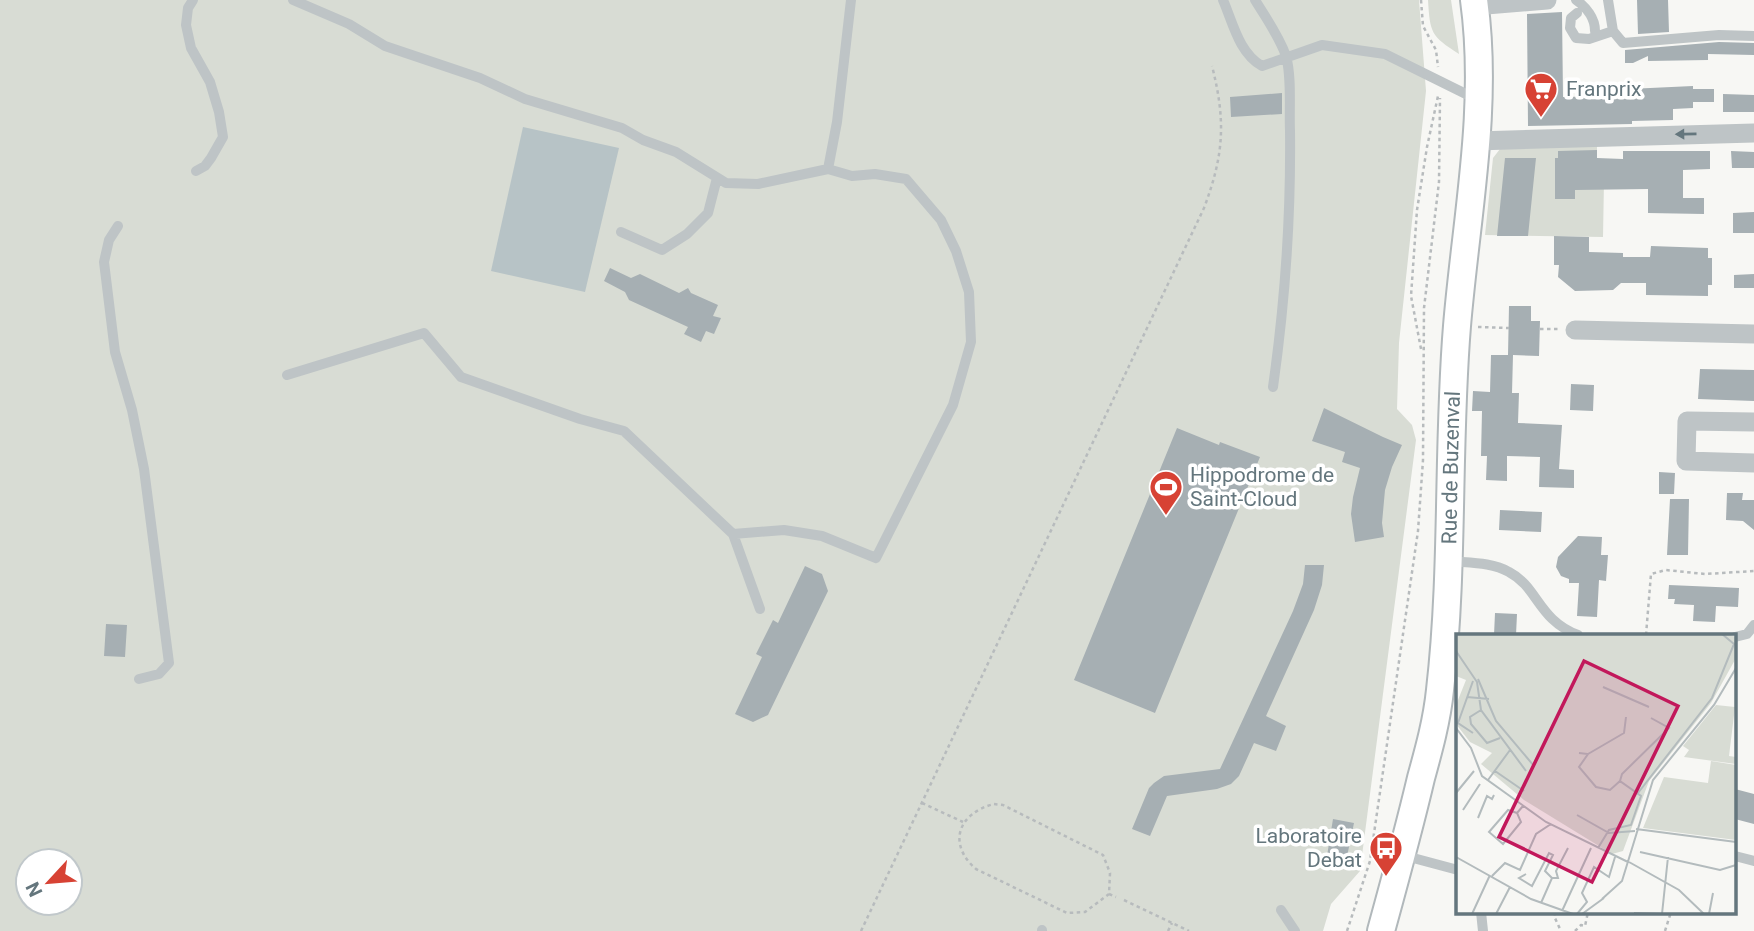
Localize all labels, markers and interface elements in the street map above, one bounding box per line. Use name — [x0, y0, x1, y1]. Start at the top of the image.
supermarket icon: Franprix — [1522, 70, 1560, 119]
place label: Franprix — [1566, 77, 1642, 101]
one-way arrow — [1675, 129, 1697, 140]
street label: Rue de Buzenval — [1437, 390, 1465, 545]
place label: Hippodrome de Saint-Cloud — [1190, 463, 1334, 511]
sports icon: Hippodrome de Saint-Cloud — [1147, 468, 1185, 517]
inset map — [1456, 634, 1736, 914]
place label: Laboratoire Debat — [1256, 824, 1362, 872]
bus stop icon: Laboratoire Debat — [1367, 829, 1405, 878]
north arrow — [14, 847, 84, 917]
text: N — [21, 878, 47, 900]

